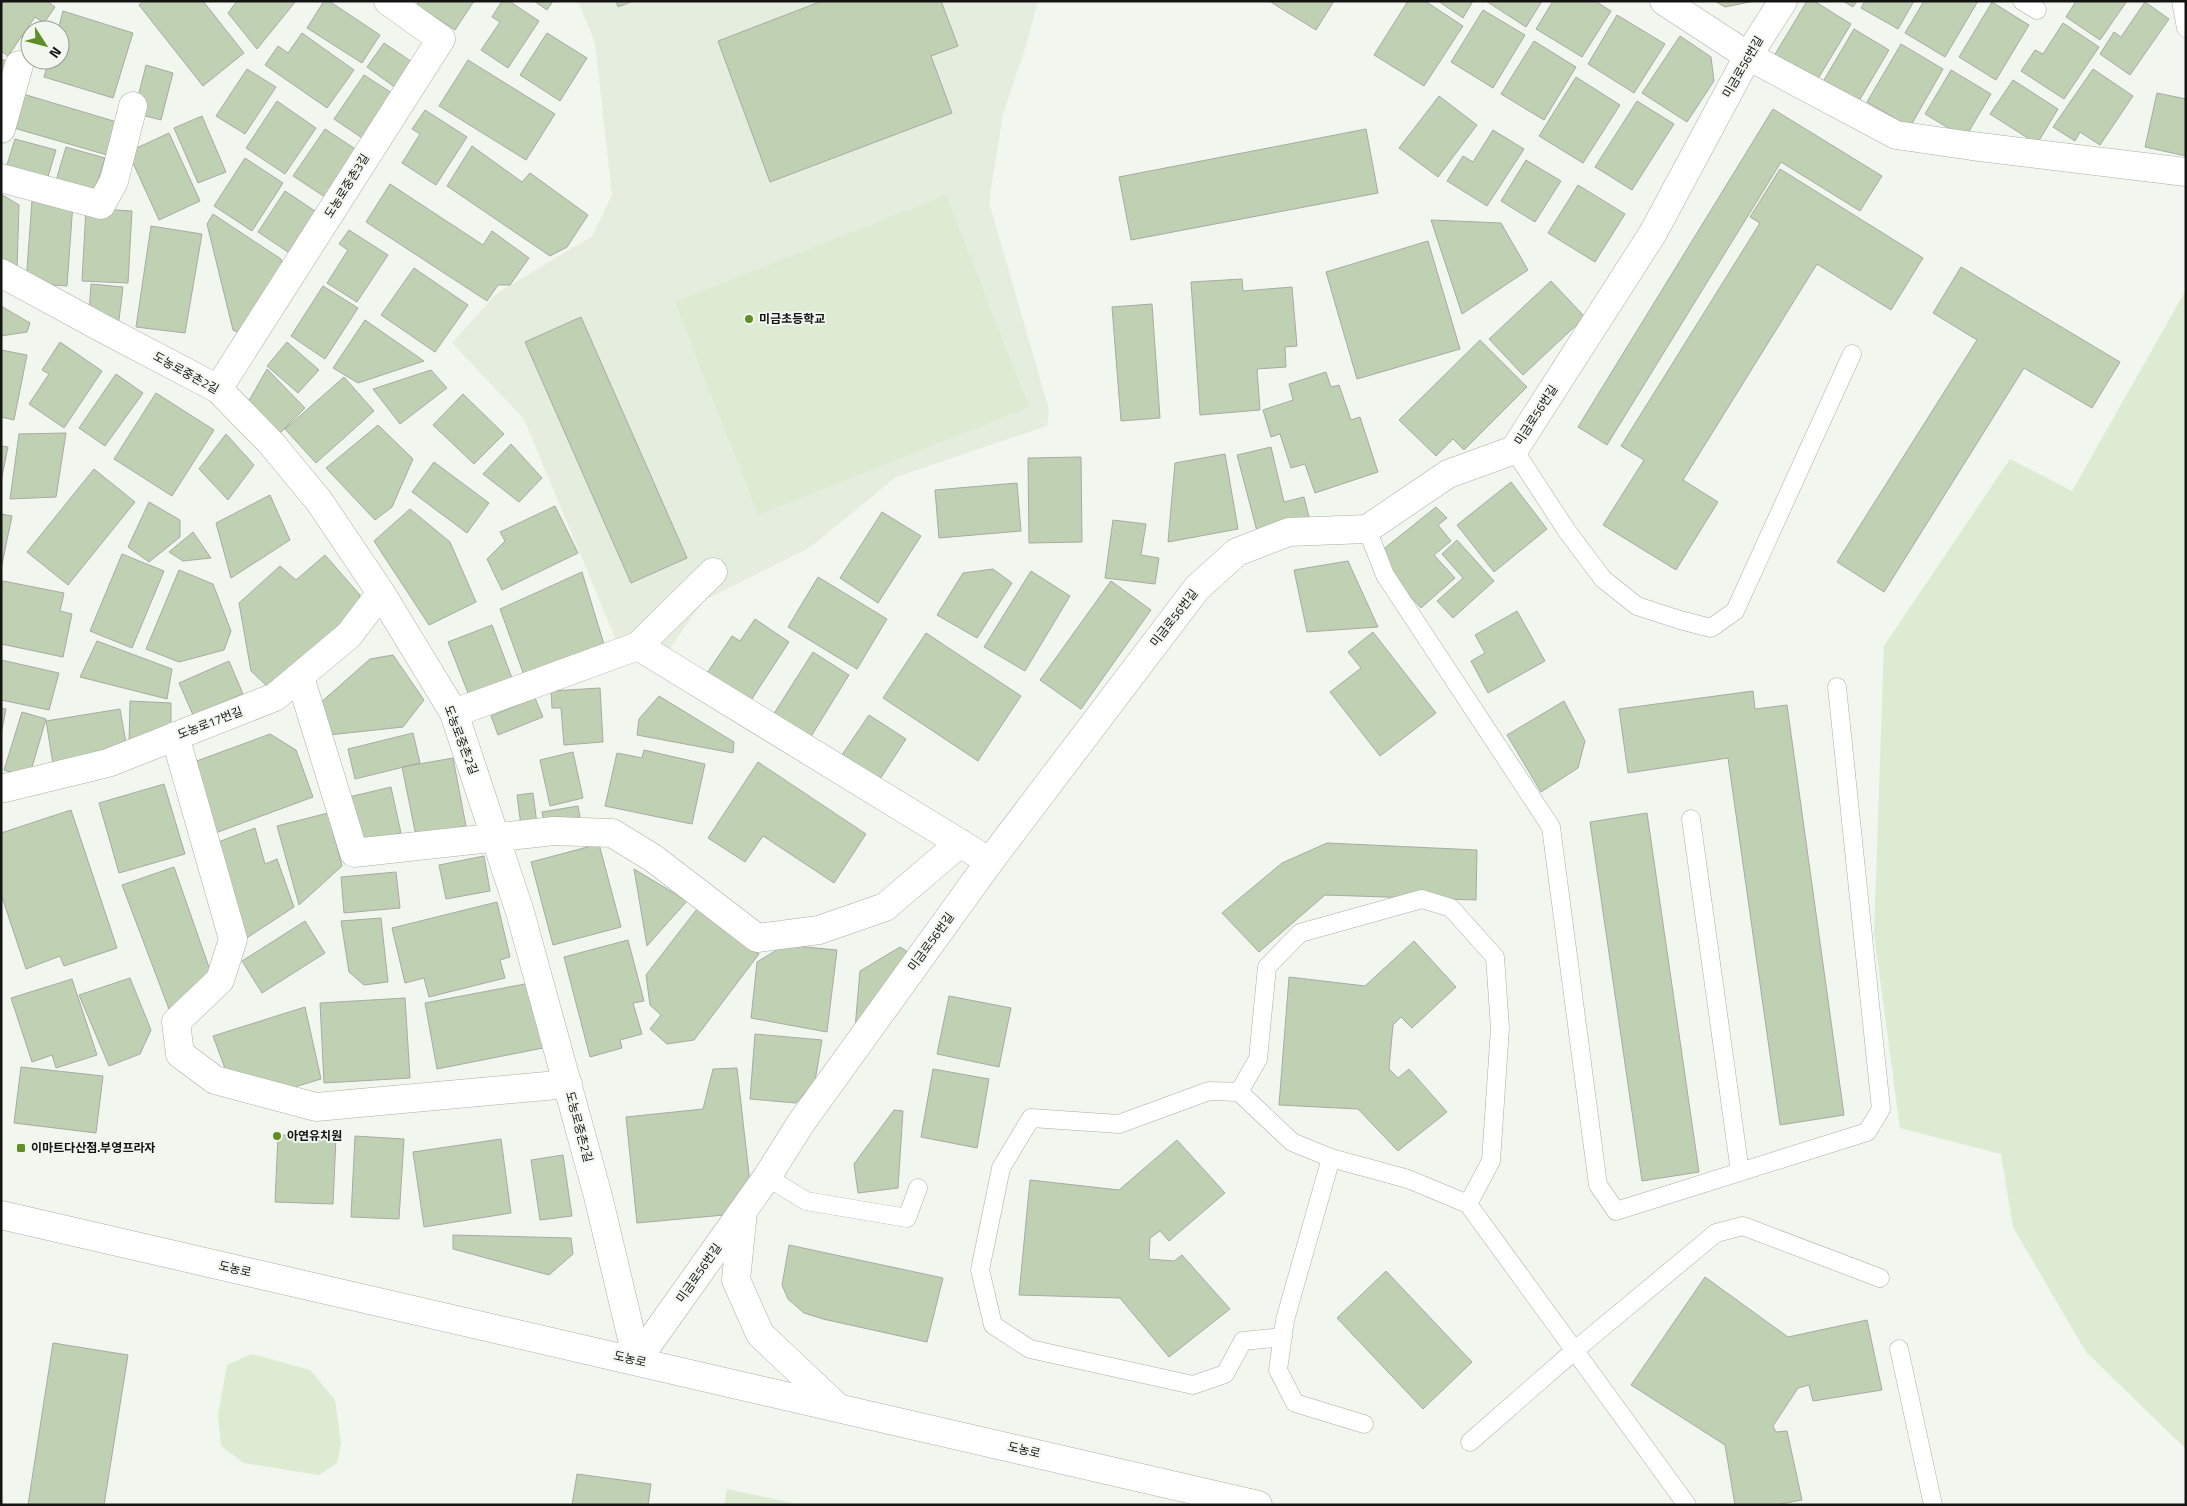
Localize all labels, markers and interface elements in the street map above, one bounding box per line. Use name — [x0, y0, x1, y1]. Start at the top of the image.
north arrow — [20, 20, 70, 70]
street label: 미금로56번길 — [1717, 32, 1768, 101]
text: N — [45, 43, 67, 63]
street label: 도농로중촌3길 — [319, 150, 374, 222]
place label: 미금초등학교 — [759, 309, 825, 328]
marker: 미금초등학교 — [743, 313, 755, 325]
street label: 도농로중촌2길 — [150, 347, 223, 399]
street label: 미금로56번길 — [1509, 381, 1562, 449]
street label: 미금로56번길 — [1145, 585, 1202, 651]
street label: 도농로17번길 — [174, 701, 245, 744]
street label: 도농로중촌2길 — [440, 702, 483, 777]
street label: 미금로56번길 — [903, 908, 958, 975]
street label: 도농로중촌2길 — [561, 1089, 598, 1165]
place label: 아연유치원 — [287, 1126, 342, 1145]
marker: 아연유치원 — [271, 1130, 283, 1142]
place label: 이마트다산점.부영프라자 — [31, 1138, 156, 1157]
marker: 이마트다산점.부영프라자 — [15, 1142, 27, 1154]
street label: 미금로56번길 — [671, 1239, 726, 1306]
street label: 도농로 — [217, 1256, 253, 1281]
street label: 도농로 — [612, 1346, 648, 1371]
street label: 도농로 — [1006, 1437, 1042, 1462]

